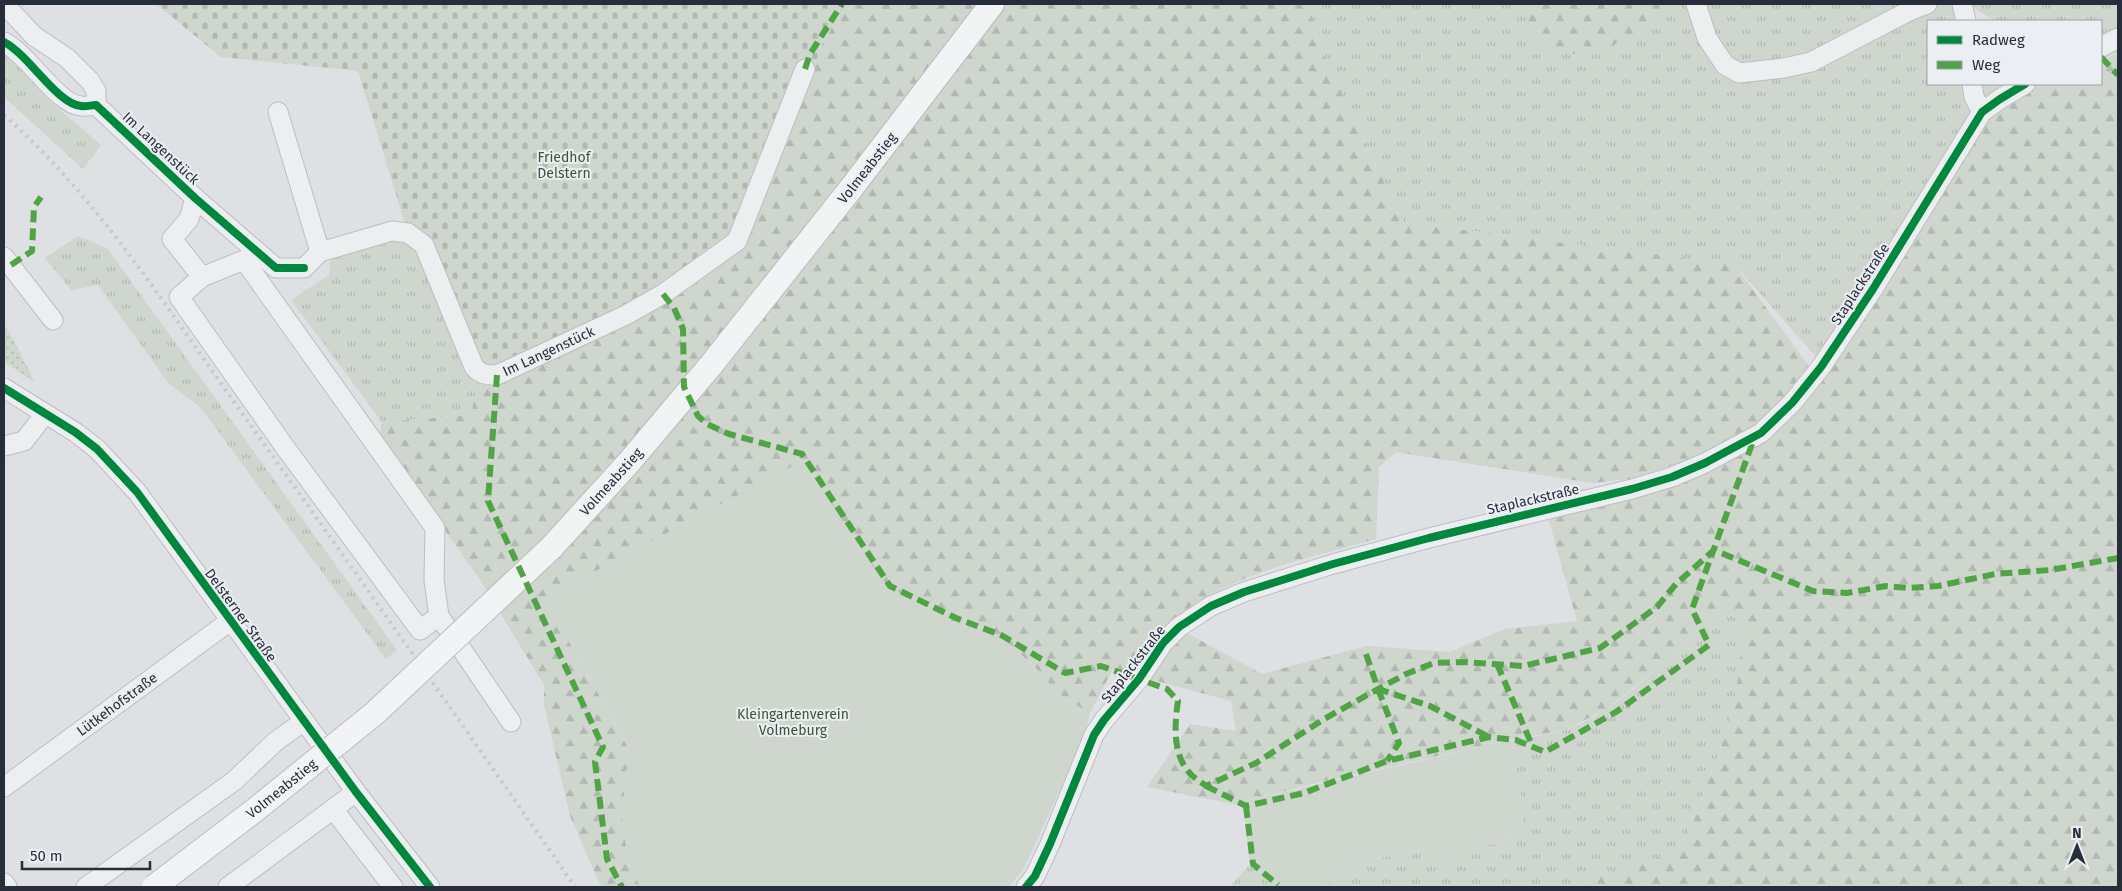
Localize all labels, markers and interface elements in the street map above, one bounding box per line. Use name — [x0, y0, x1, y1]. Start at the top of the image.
legend — [1927, 20, 2102, 85]
text: Radweg — [1972, 31, 2025, 49]
text: Weg — [1972, 56, 2000, 74]
street label: Im Langenstück — [119, 108, 203, 189]
street label: Volmeabstieg — [834, 129, 901, 207]
park label: Friedhof Delstern — [537, 149, 592, 182]
street label: Staplackstraße — [1828, 240, 1893, 328]
street label: Im Langenstück — [500, 323, 598, 380]
street label: Volmeabstieg — [576, 444, 647, 520]
street label: Staplackstraße — [1485, 481, 1581, 518]
street label: Delsterner Straße — [201, 565, 280, 665]
street label: Staplackstraße — [1098, 622, 1169, 707]
street label: Lütkehofstraße — [73, 669, 161, 740]
park label: Kleingartenverein Volmeburg — [737, 706, 849, 739]
street label: Volmeabstieg — [243, 755, 321, 823]
north arrow — [2052, 821, 2102, 871]
text: N — [2072, 825, 2082, 842]
scale bar — [22, 838, 150, 870]
text: 50 m — [30, 847, 63, 865]

